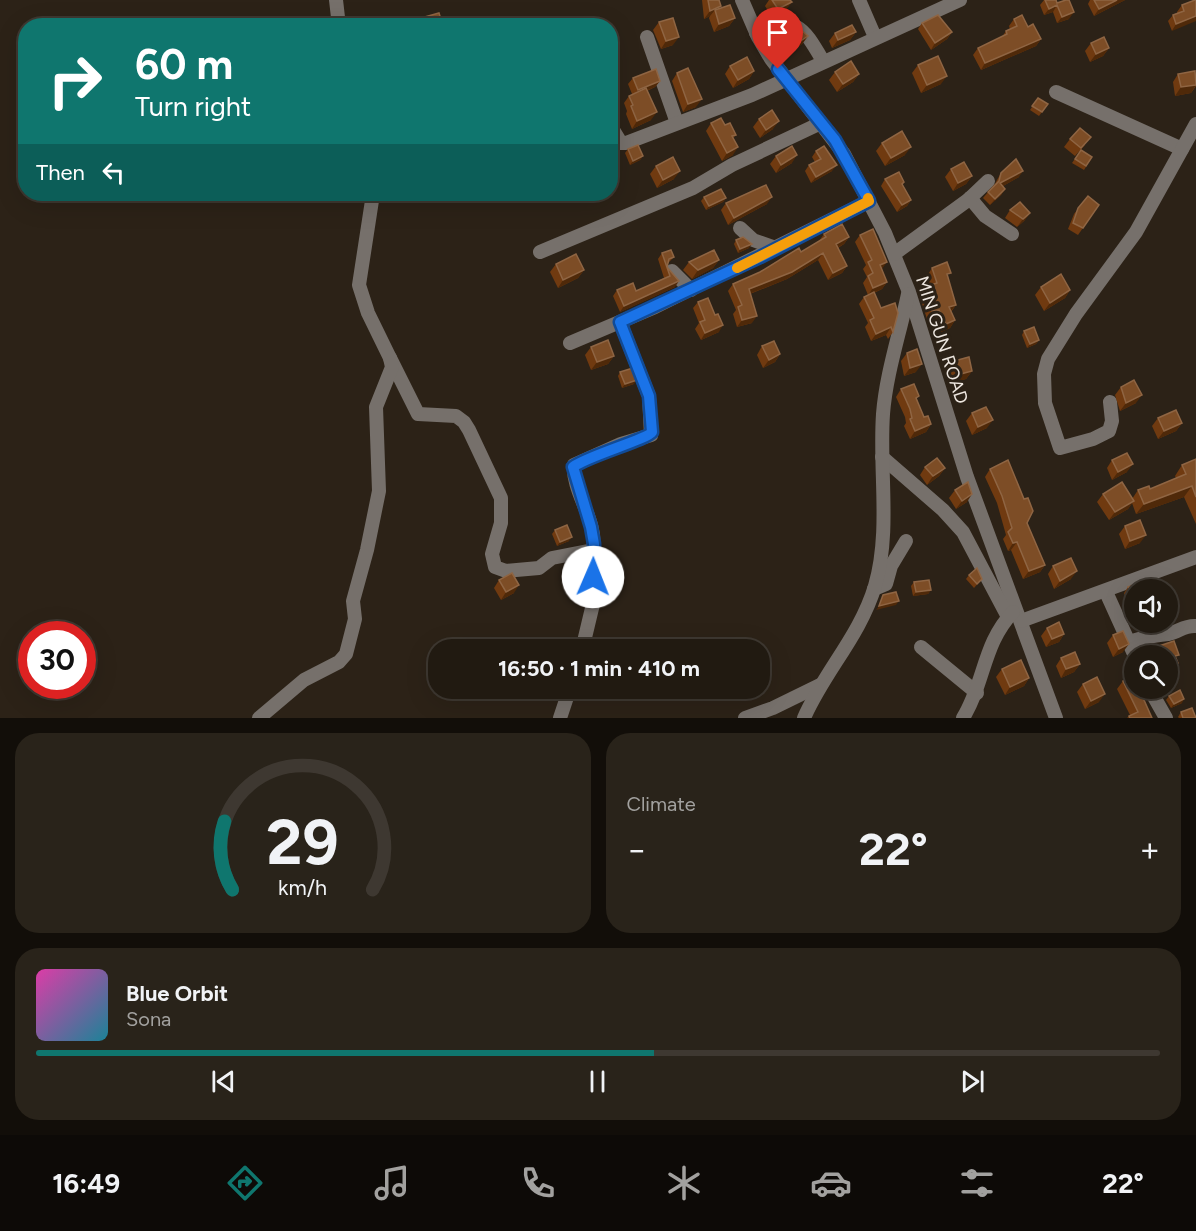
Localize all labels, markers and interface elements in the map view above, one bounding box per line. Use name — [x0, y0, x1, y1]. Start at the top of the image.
pin — [752, 7, 803, 69]
icon: arrive — [761, 16, 794, 49]
text: 60 m — [135, 39, 233, 90]
icon: right — [36, 42, 114, 120]
text: Turn right — [135, 90, 251, 123]
icon: left — [97, 156, 130, 189]
text: Then — [36, 159, 85, 186]
street label: MIN GUN ROAD — [911, 273, 973, 407]
position arrow — [561, 545, 625, 609]
map controls — [1124, 579, 1178, 699]
button: sound — [1124, 579, 1178, 633]
speed limit sign: 30 — [18, 621, 96, 699]
button: search — [1124, 645, 1178, 699]
text: 16:50 · 1 min · 410 m — [498, 655, 700, 682]
text: Climate — [627, 792, 696, 816]
text: 29 — [267, 805, 339, 880]
text: 22° — [859, 822, 928, 876]
text: − — [627, 830, 647, 869]
text: + — [1139, 830, 1160, 869]
text: km/h — [278, 875, 327, 900]
text: Blue Orbit — [126, 980, 228, 1007]
text: Sona — [126, 1007, 171, 1031]
icon: previous — [207, 1065, 240, 1098]
icon: pause — [581, 1065, 614, 1098]
icon: next — [956, 1065, 989, 1098]
icon: directions — [224, 1162, 266, 1204]
icon: music — [371, 1162, 413, 1204]
icon: phone — [517, 1162, 559, 1204]
icon: climate — [663, 1162, 705, 1204]
icon: car — [810, 1162, 852, 1204]
icon: filters — [956, 1162, 998, 1204]
text: 16:49 — [52, 1167, 120, 1200]
text: 22° — [1102, 1167, 1144, 1200]

